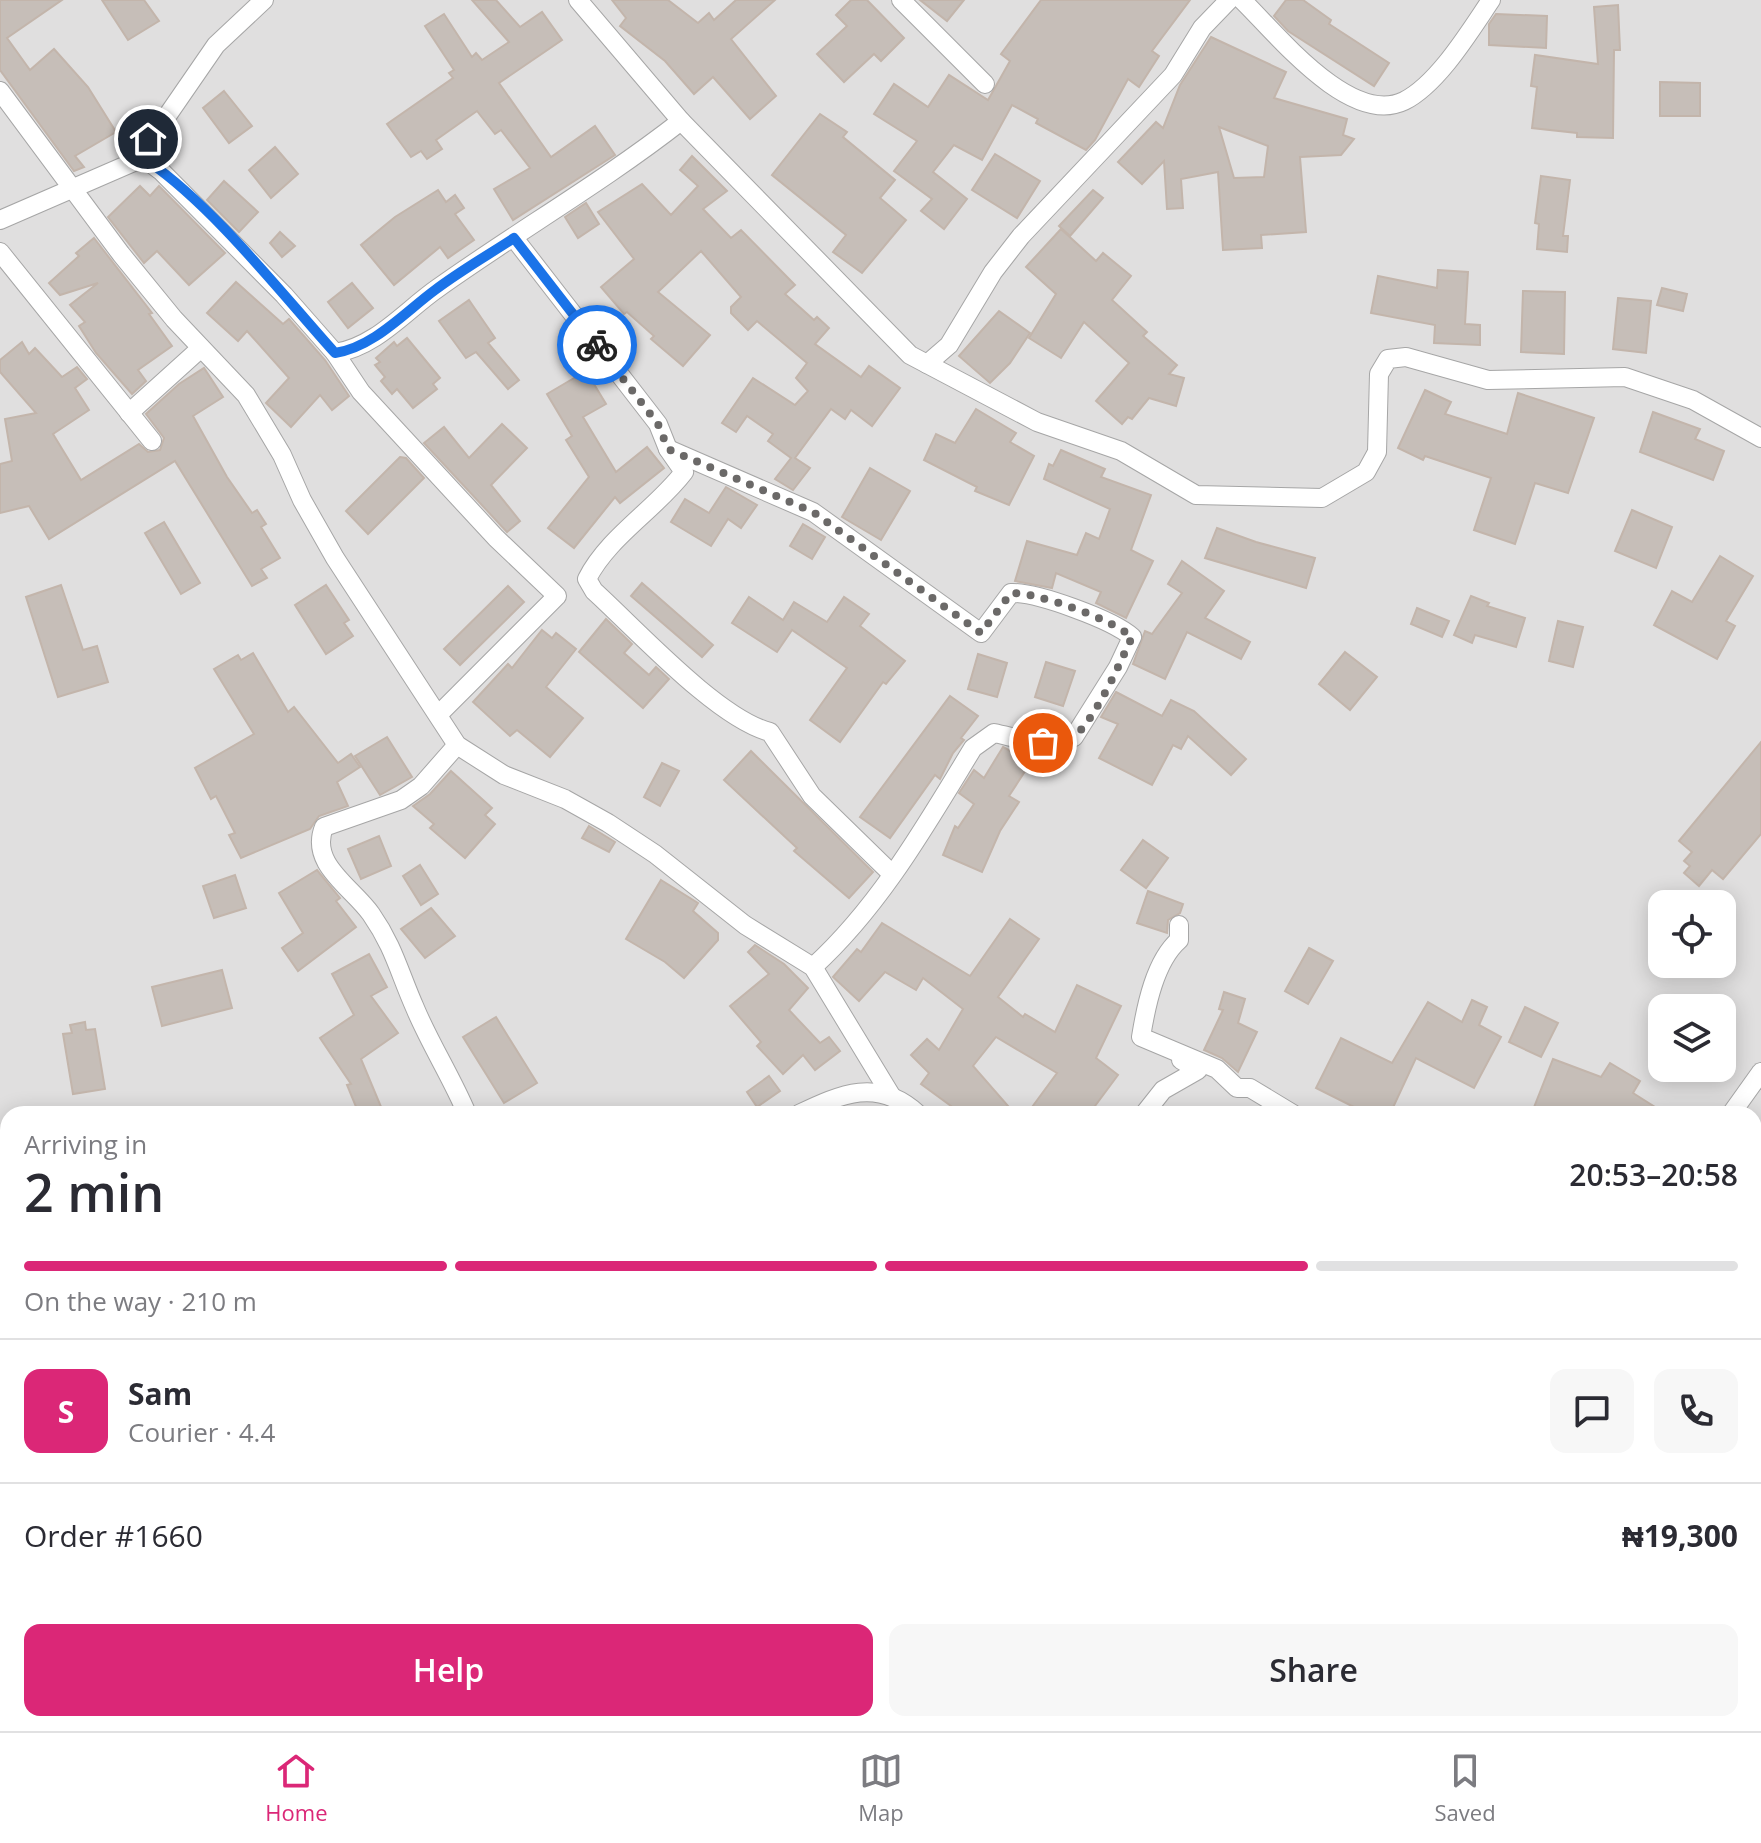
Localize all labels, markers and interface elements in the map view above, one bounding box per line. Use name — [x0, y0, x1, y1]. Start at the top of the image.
pin — [114, 105, 182, 173]
icon: home — [126, 117, 170, 161]
courier — [557, 305, 637, 385]
icon: bike — [575, 323, 619, 367]
pin — [1009, 709, 1077, 777]
icon: bag — [1021, 721, 1065, 765]
map controls — [1648, 890, 1736, 1082]
button: locate — [1648, 890, 1736, 978]
button: layers — [1648, 994, 1736, 1082]
text: Arriving in — [24, 1126, 147, 1162]
text: 20:53–20:58 — [1569, 1154, 1738, 1195]
text: 2 min — [24, 1156, 164, 1227]
text: On the way · 210 m — [24, 1283, 257, 1319]
button: chat — [1550, 1369, 1634, 1453]
button: phone — [1654, 1369, 1738, 1453]
text: Sam — [128, 1373, 192, 1414]
text: S — [58, 1391, 74, 1432]
text: Courier · 4.4 — [128, 1414, 275, 1450]
text: Order #1660 — [24, 1515, 203, 1556]
text: ₦19,300 — [1622, 1515, 1738, 1556]
button: Help — [24, 1624, 873, 1716]
button: Share — [889, 1624, 1738, 1716]
tab: Home — [265, 1749, 328, 1827]
tab: Map — [858, 1749, 904, 1827]
tab: Saved — [1435, 1749, 1496, 1827]

